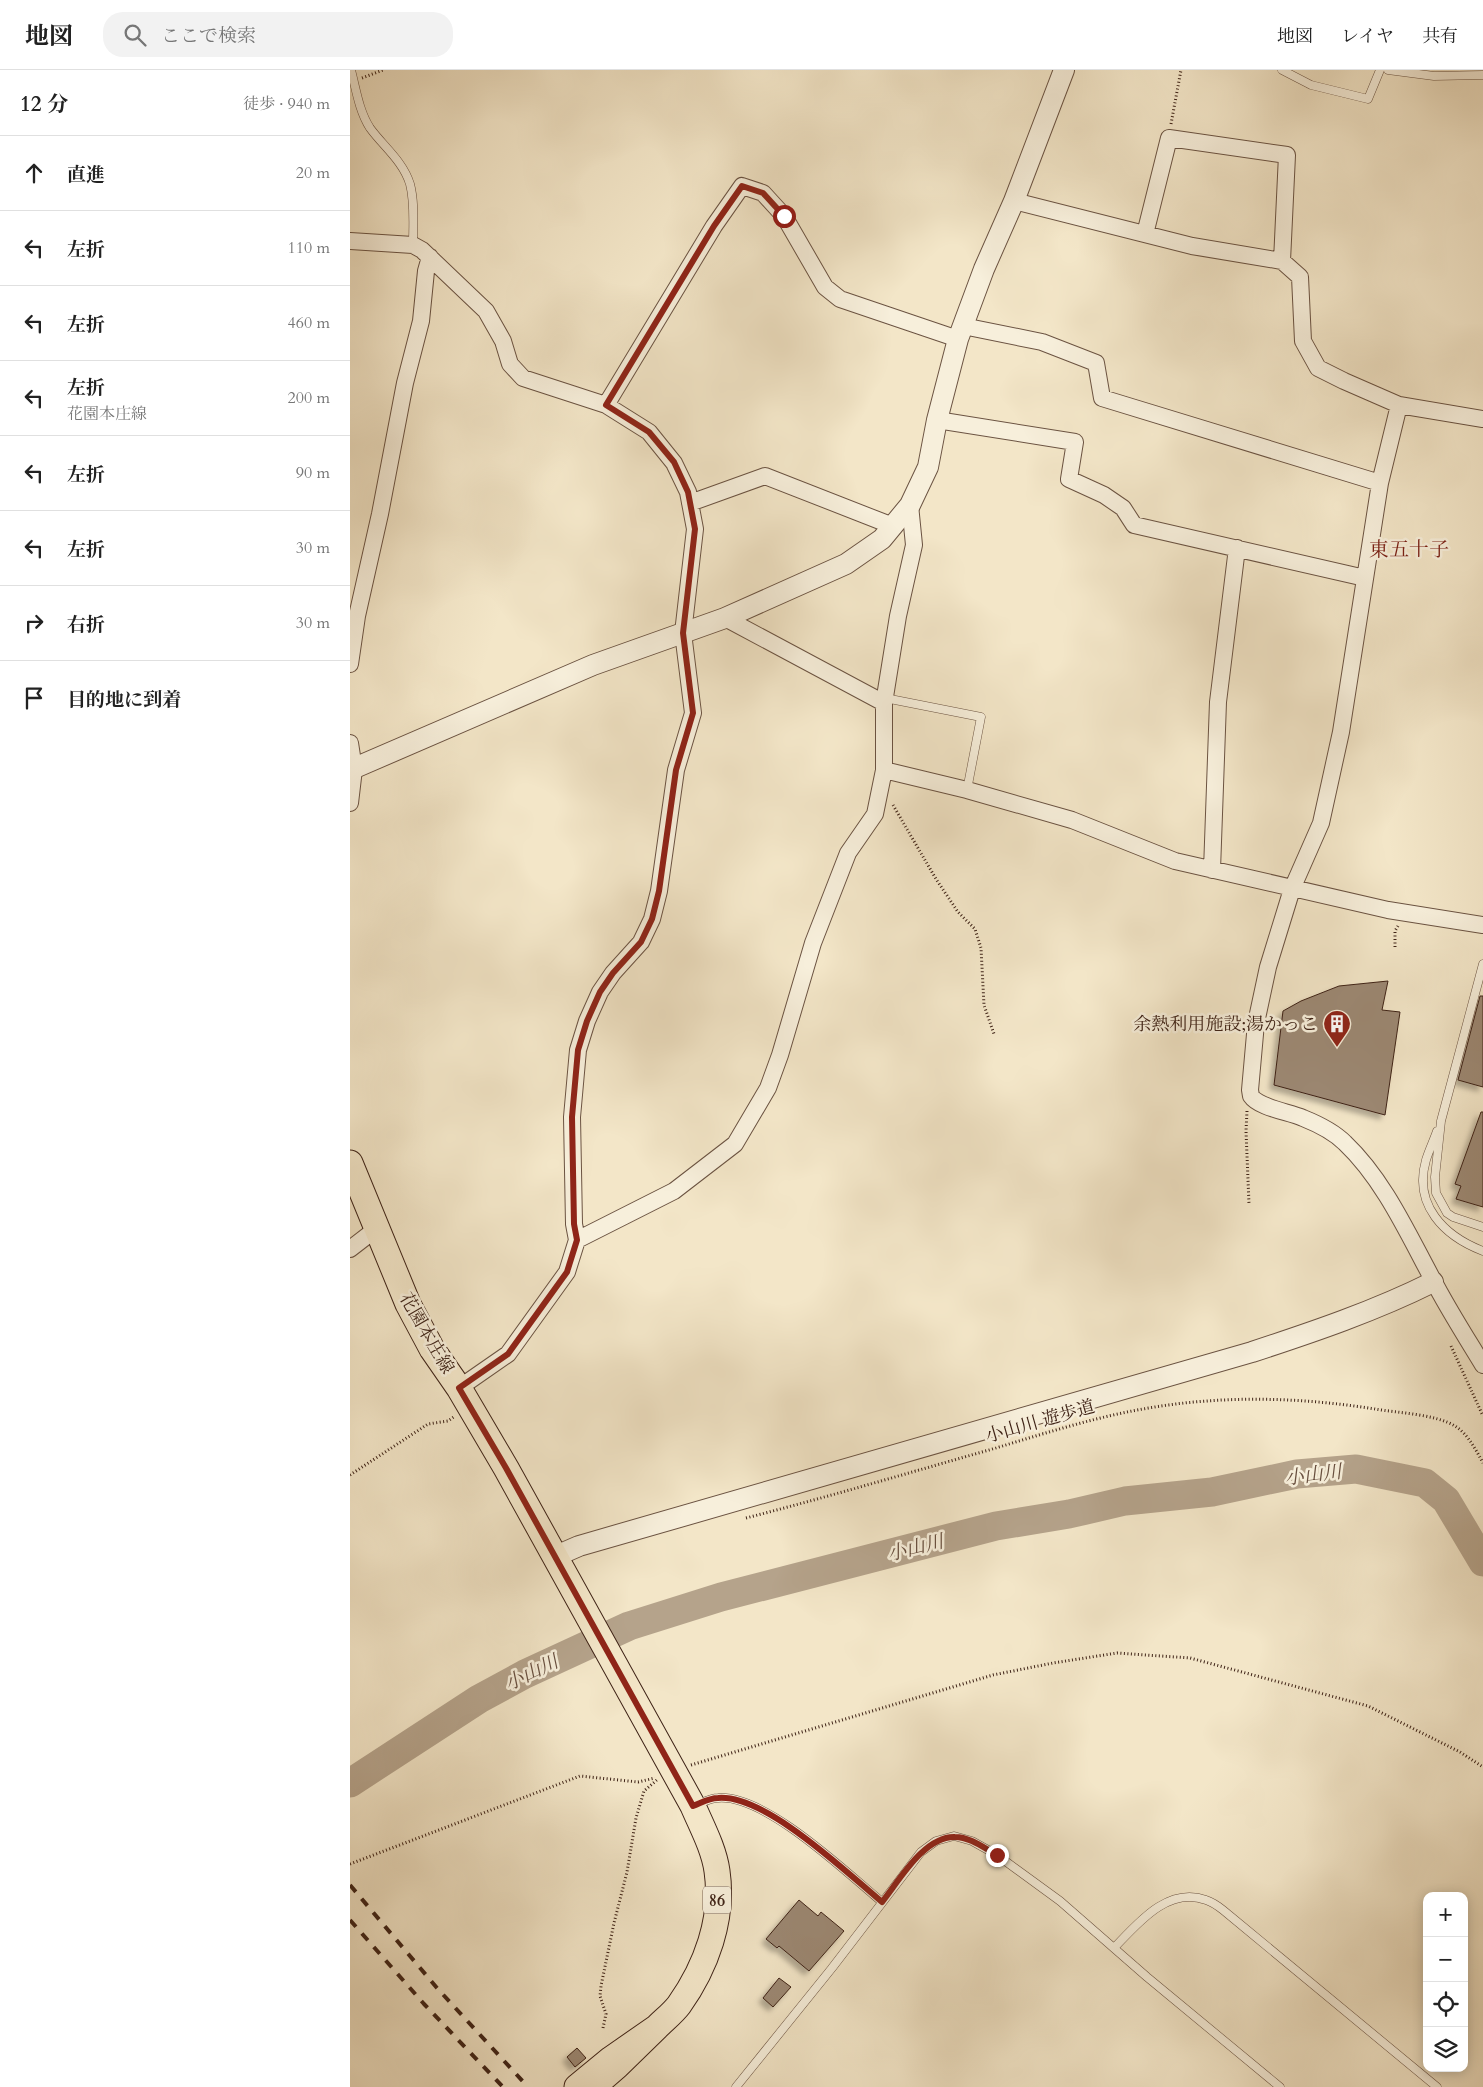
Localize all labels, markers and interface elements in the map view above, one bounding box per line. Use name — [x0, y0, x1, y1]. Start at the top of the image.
search box — [103, 12, 453, 57]
text: 地図 — [25, 20, 73, 53]
icon: search — [121, 21, 149, 49]
text: ここで検索 — [161, 23, 256, 49]
text: 地図 — [1277, 24, 1313, 49]
text: レイヤ — [1341, 24, 1394, 49]
text: 共有 — [1422, 24, 1458, 49]
text: 12 分 — [20, 90, 68, 119]
text: 徒歩 · 940 m — [243, 93, 330, 115]
icon: ahead — [20, 159, 48, 187]
text: 直進 — [67, 162, 105, 188]
text: 20 m — [296, 162, 330, 184]
route start — [773, 205, 796, 228]
icon: left — [20, 234, 48, 262]
text: 左折 — [67, 237, 105, 263]
text: 110 m — [288, 237, 330, 259]
icon: left — [20, 309, 48, 337]
text: 左折 — [67, 312, 105, 338]
text: 460 m — [288, 312, 330, 334]
text: 左折 — [67, 375, 105, 401]
icon: left — [20, 384, 48, 412]
text: 200 m — [288, 387, 330, 409]
text: 花園本庄線 — [67, 403, 147, 425]
icon: left — [20, 459, 48, 487]
text: 左折 — [67, 462, 105, 488]
text: 90 m — [296, 462, 330, 484]
icon: left — [20, 534, 48, 562]
district label: 東五十子 — [1369, 536, 1449, 563]
text: 左折 — [67, 537, 105, 563]
text: 30 m — [296, 537, 330, 559]
icon: right — [20, 609, 48, 637]
text: 右折 — [67, 612, 105, 638]
text: 30 m — [296, 612, 330, 634]
icon: arrive — [20, 684, 48, 712]
text: 目的地に到着 — [67, 687, 181, 713]
building icon: 余熱利用施設;湯かっこ — [1322, 1009, 1352, 1048]
place label: 余熱利用施設;湯かっこ — [1133, 1012, 1318, 1037]
street label: 花園本庄線 — [393, 1288, 460, 1378]
street label: 小山川 遊歩道 — [982, 1394, 1098, 1449]
water label: 小山川 — [1283, 1458, 1345, 1491]
water label: 小山川 — [884, 1528, 948, 1567]
water label: 小山川 — [500, 1648, 565, 1697]
route end — [986, 1844, 1009, 1867]
road number: 86 — [703, 1886, 731, 1914]
map controls — [1423, 1892, 1468, 2072]
button: + — [1423, 1892, 1468, 1937]
button: − — [1423, 1937, 1468, 1982]
button: locate — [1423, 1982, 1468, 2027]
button: layers — [1423, 2027, 1468, 2072]

